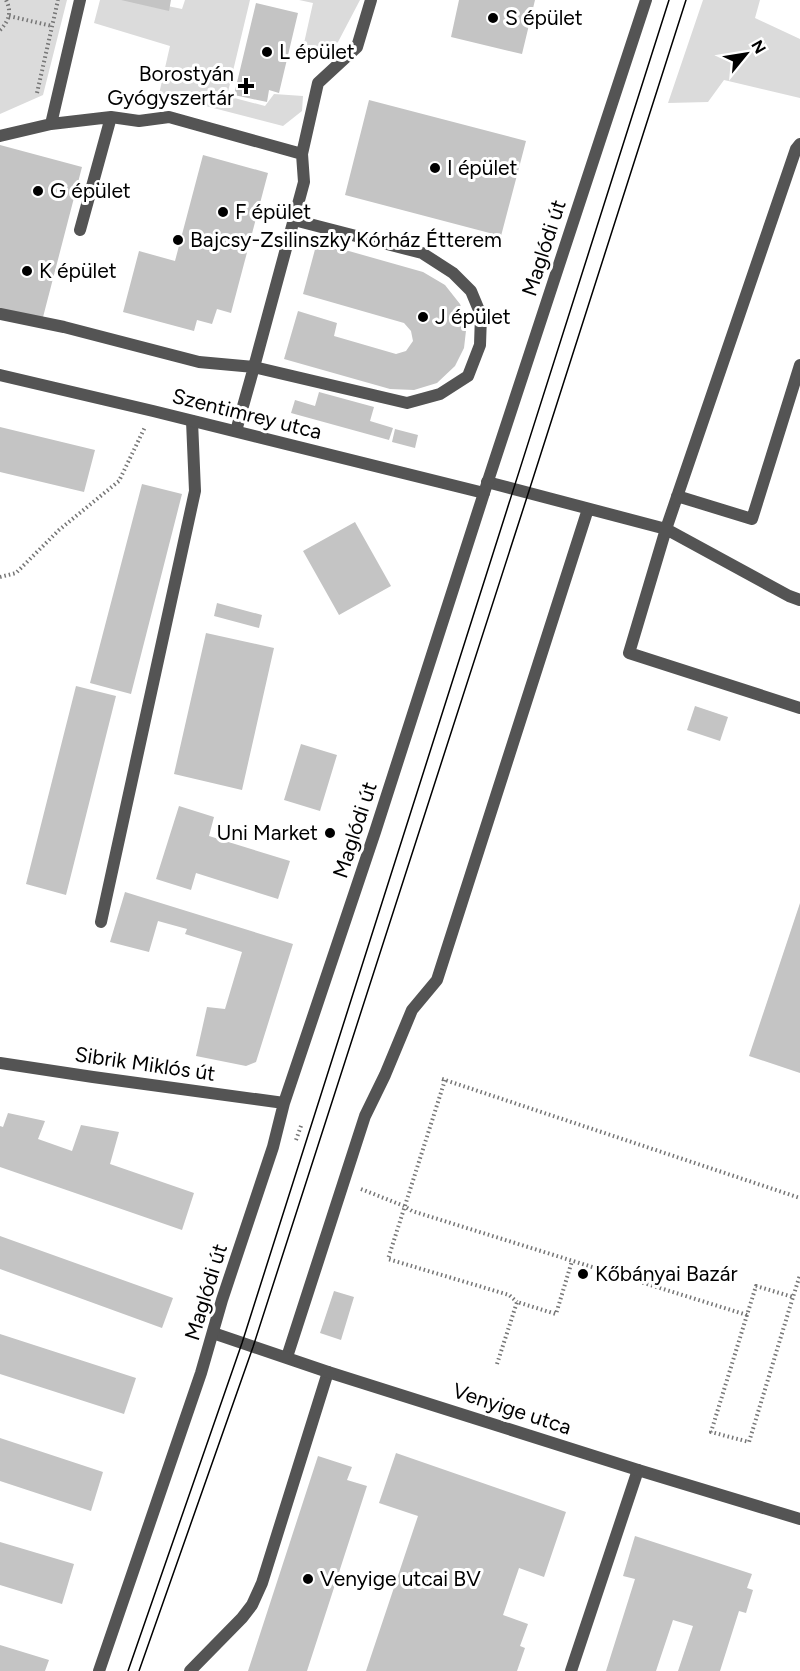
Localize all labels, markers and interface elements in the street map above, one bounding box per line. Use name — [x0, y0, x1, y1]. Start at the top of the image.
place label: S épület — [505, 5, 583, 30]
marker: S épület — [486, 11, 500, 25]
north arrow — [716, 24, 776, 84]
text: N — [747, 37, 770, 57]
place label: L épület — [279, 39, 355, 64]
marker: L épület — [260, 45, 274, 59]
place label: Borostyán Gyógyszertár — [107, 61, 234, 110]
marker: Borostyán Gyógyszertár — [239, 79, 253, 93]
place label: I épület — [447, 155, 518, 180]
marker: I épület — [428, 161, 442, 175]
place label: G épület — [50, 178, 131, 203]
marker: G épület — [31, 184, 45, 198]
street label: Maglódi út — [516, 197, 571, 299]
place label: F épület — [235, 199, 311, 224]
marker: F épület — [216, 205, 230, 219]
place label: Bajcsy-Zsilinszky Kórház Étterem — [190, 227, 502, 252]
marker: Bajcsy-Zsilinszky Kórház Étterem — [171, 233, 185, 247]
place label: K épület — [39, 258, 117, 283]
marker: K épület — [20, 264, 34, 278]
place label: J épület — [435, 304, 511, 329]
marker: J épület — [416, 310, 430, 324]
street label: Szentimrey utca — [170, 383, 325, 444]
street label: Maglódi út — [327, 779, 382, 881]
place label: Uni Market — [216, 820, 318, 845]
marker: Uni Market — [323, 826, 337, 840]
street label: Sibrik Miklós út — [73, 1041, 217, 1086]
street label: Maglódi út — [179, 1241, 232, 1343]
place label: Kőbányai Bazár — [595, 1261, 738, 1286]
marker: Kőbányai Bazár — [576, 1267, 590, 1281]
street label: Venyige utca — [450, 1378, 575, 1439]
place label: Venyige utcai BV — [320, 1566, 481, 1591]
marker: Venyige utcai BV — [301, 1572, 315, 1586]

